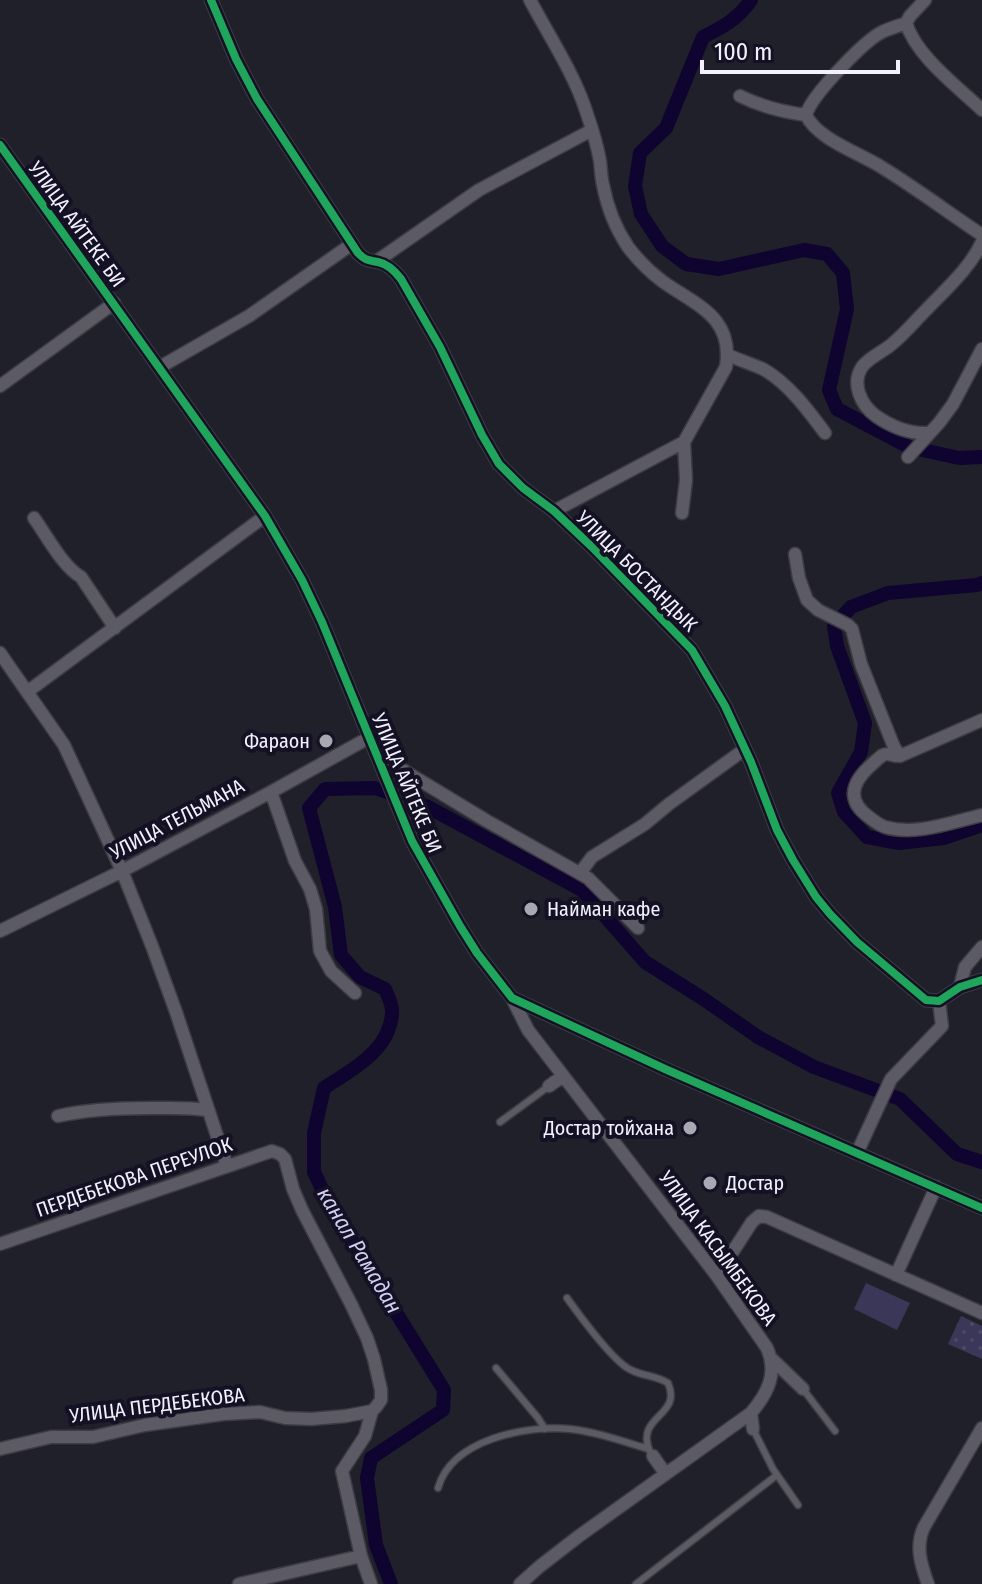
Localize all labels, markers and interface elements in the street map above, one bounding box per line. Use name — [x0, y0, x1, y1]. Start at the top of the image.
scale bar — [702, 24, 898, 74]
text: 100 m — [714, 38, 772, 66]
street label: УЛИЦА АЙТЕКЕ БИ — [23, 156, 131, 291]
street label: УЛИЦА БОСТАНДЫК — [571, 505, 703, 637]
street label: УЛИЦА АЙТЕКЕ БИ — [366, 709, 447, 856]
place label: Фараон — [244, 729, 310, 753]
marker: Фараон — [317, 732, 335, 750]
street label: УЛИЦА ТЕЛЬМАНА — [105, 773, 249, 865]
place label: Найман кафе — [547, 897, 660, 921]
marker: Найман кафе — [522, 900, 540, 918]
place label: Достар тойхана — [543, 1116, 674, 1140]
marker: Достар тойхана — [681, 1119, 699, 1137]
street label: ПЕРДЕБЕКОВА ПЕРЕУЛОК — [33, 1132, 236, 1222]
street label: УЛИЦА КАСЫМБЕКОВА — [653, 1165, 782, 1330]
place label: Достар — [725, 1171, 784, 1195]
marker: Достар — [701, 1174, 719, 1192]
water label: канал Рамадан — [311, 1182, 408, 1318]
street label: УЛИЦА ПЕРДЕБЕКОВА — [67, 1382, 246, 1428]

